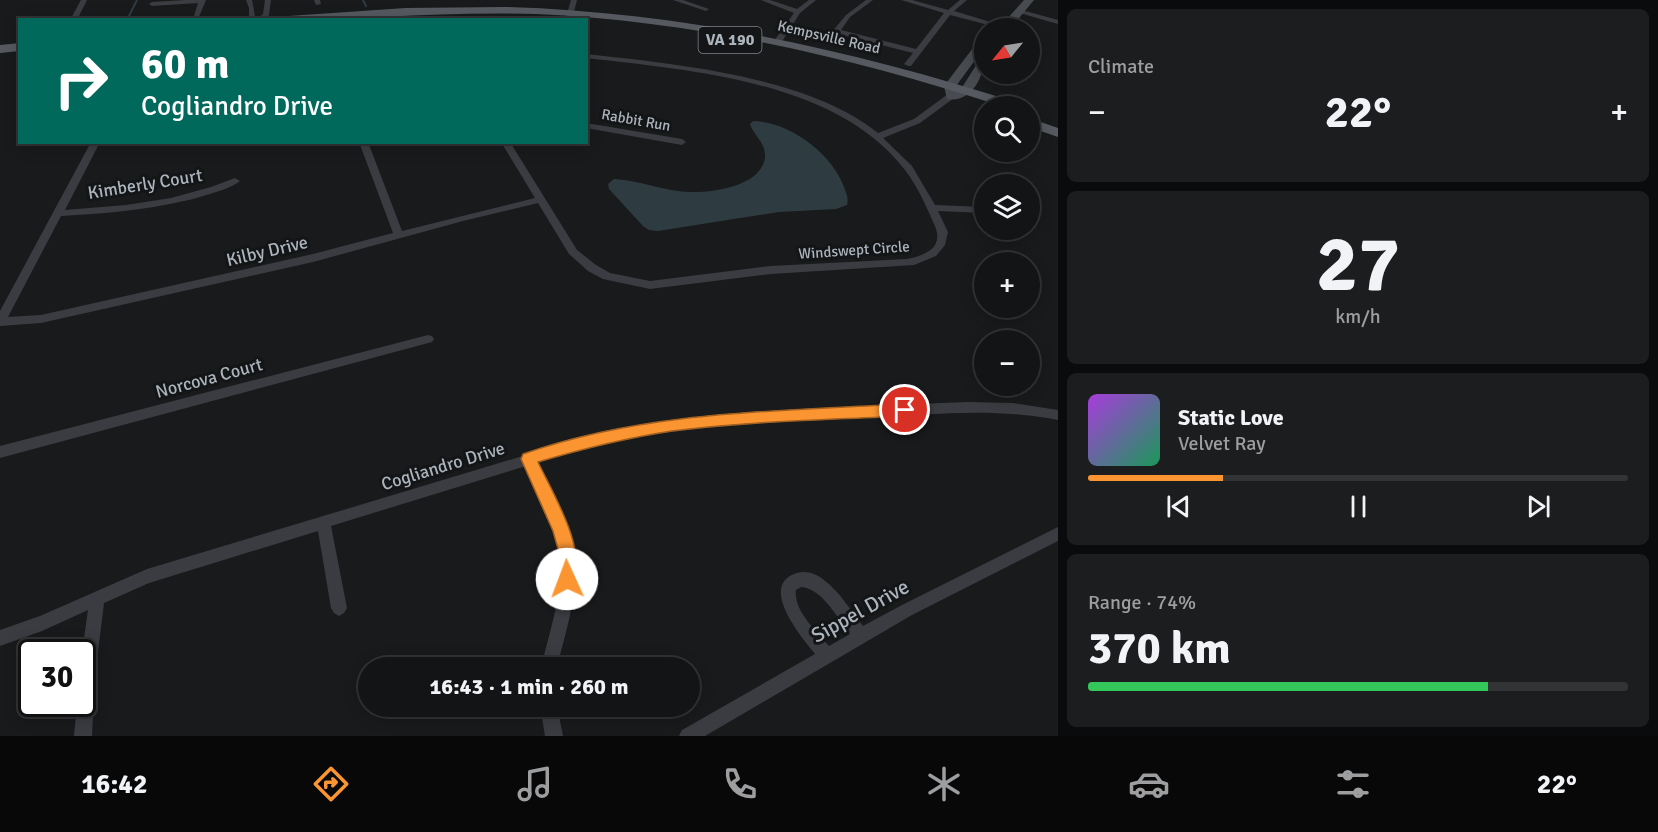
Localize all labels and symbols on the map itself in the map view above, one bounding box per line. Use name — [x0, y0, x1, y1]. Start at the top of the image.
street label: Kempsville Road — [776, 16, 882, 58]
north arrow — [974, 18, 1040, 84]
road number: VA 190 — [698, 27, 762, 53]
street label: Rabbit Run — [600, 105, 672, 135]
street label: Kimberly Court — [86, 164, 204, 204]
street label: Kilby Drive — [224, 231, 310, 271]
street label: Windswept Circle — [798, 237, 910, 263]
street label: Norcova Court — [153, 353, 265, 403]
pin — [879, 384, 930, 435]
street label: Cogliandro Drive — [379, 437, 507, 495]
position arrow — [535, 547, 599, 611]
street label: Sippel Drive — [807, 573, 913, 649]
speed limit sign: 30 — [18, 639, 96, 717]

